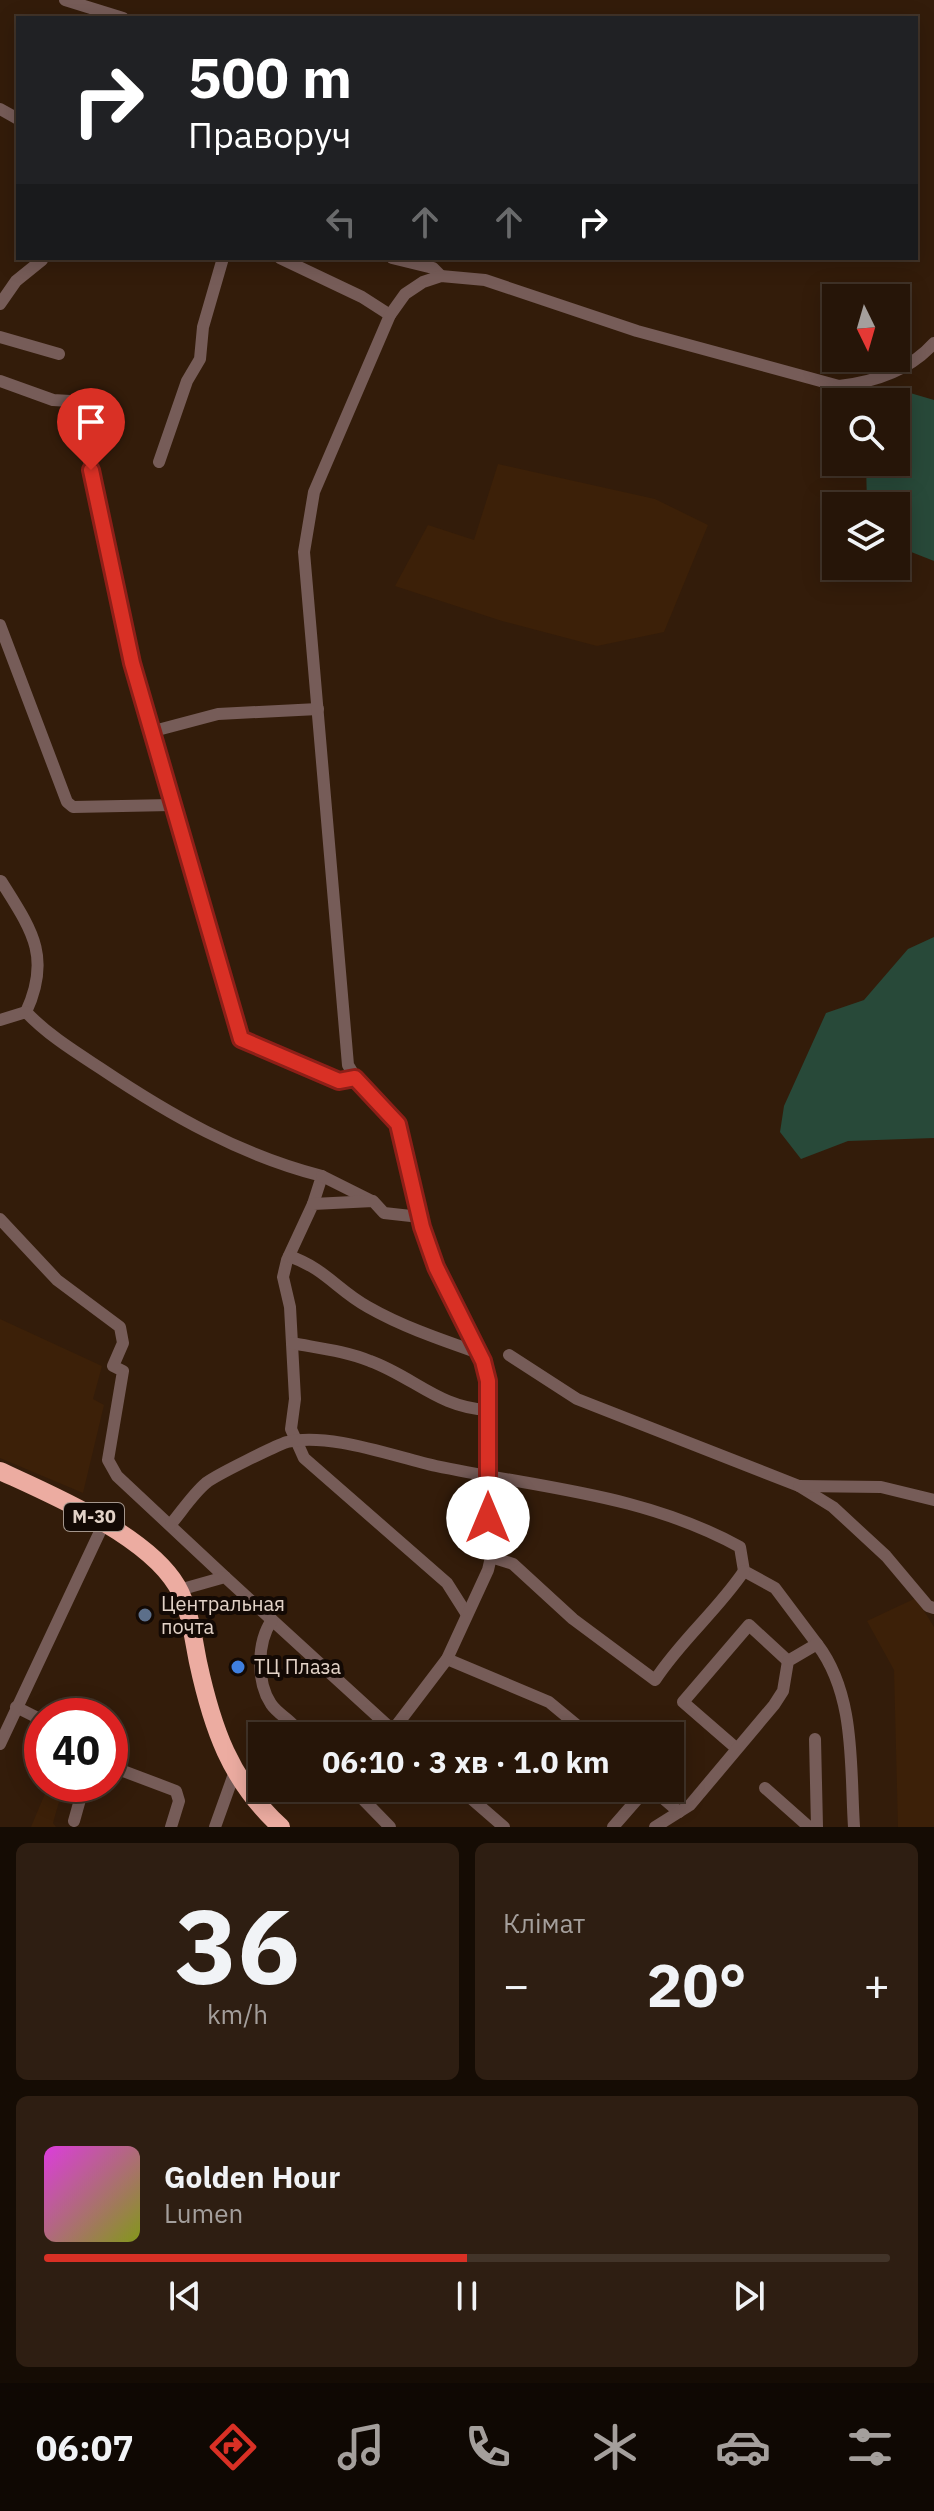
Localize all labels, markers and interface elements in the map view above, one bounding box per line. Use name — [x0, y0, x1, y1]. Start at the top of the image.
text: 500 m — [188, 41, 352, 113]
icon: right — [56, 48, 160, 152]
text: Праворуч — [188, 111, 351, 158]
icon: left — [319, 200, 363, 244]
icon: ahead — [403, 200, 447, 244]
icon: ahead — [487, 200, 531, 244]
icon: right — [571, 200, 615, 244]
north arrow — [822, 284, 910, 372]
map controls — [822, 284, 910, 580]
pin — [57, 388, 125, 470]
button: search — [822, 388, 910, 476]
icon: arrive — [69, 400, 113, 444]
button: layers — [822, 492, 910, 580]
position arrow — [446, 1476, 530, 1560]
road number: М-30 — [64, 1503, 124, 1531]
place label: Центральная почта — [161, 1590, 285, 1640]
marker: Центральная почта — [136, 1606, 154, 1624]
place label: ТЦ Плаза — [254, 1653, 342, 1680]
marker: ТЦ Плаза — [229, 1658, 247, 1676]
speed limit sign: 40 — [24, 1698, 128, 1802]
text: 06:10 · 3 хв · 1.0 km — [322, 1742, 610, 1781]
text: 36 — [175, 1877, 300, 2013]
text: Клімат — [503, 1906, 585, 1940]
text: 20° — [646, 1945, 747, 2024]
text: − — [503, 1956, 529, 2013]
text: + — [864, 1956, 890, 2013]
text: km/h — [207, 1997, 268, 2031]
text: Golden Hour — [164, 2157, 340, 2196]
text: Lumen — [164, 2196, 243, 2230]
icon: previous — [163, 2274, 207, 2318]
icon: pause — [445, 2274, 489, 2318]
icon: next — [727, 2274, 771, 2318]
icon: directions — [205, 2419, 261, 2475]
icon: music — [333, 2419, 389, 2475]
icon: phone — [460, 2419, 516, 2475]
icon: climate — [587, 2419, 643, 2475]
icon: car — [715, 2419, 771, 2475]
icon: filters — [842, 2419, 898, 2475]
text: 06:07 — [36, 2424, 134, 2471]

